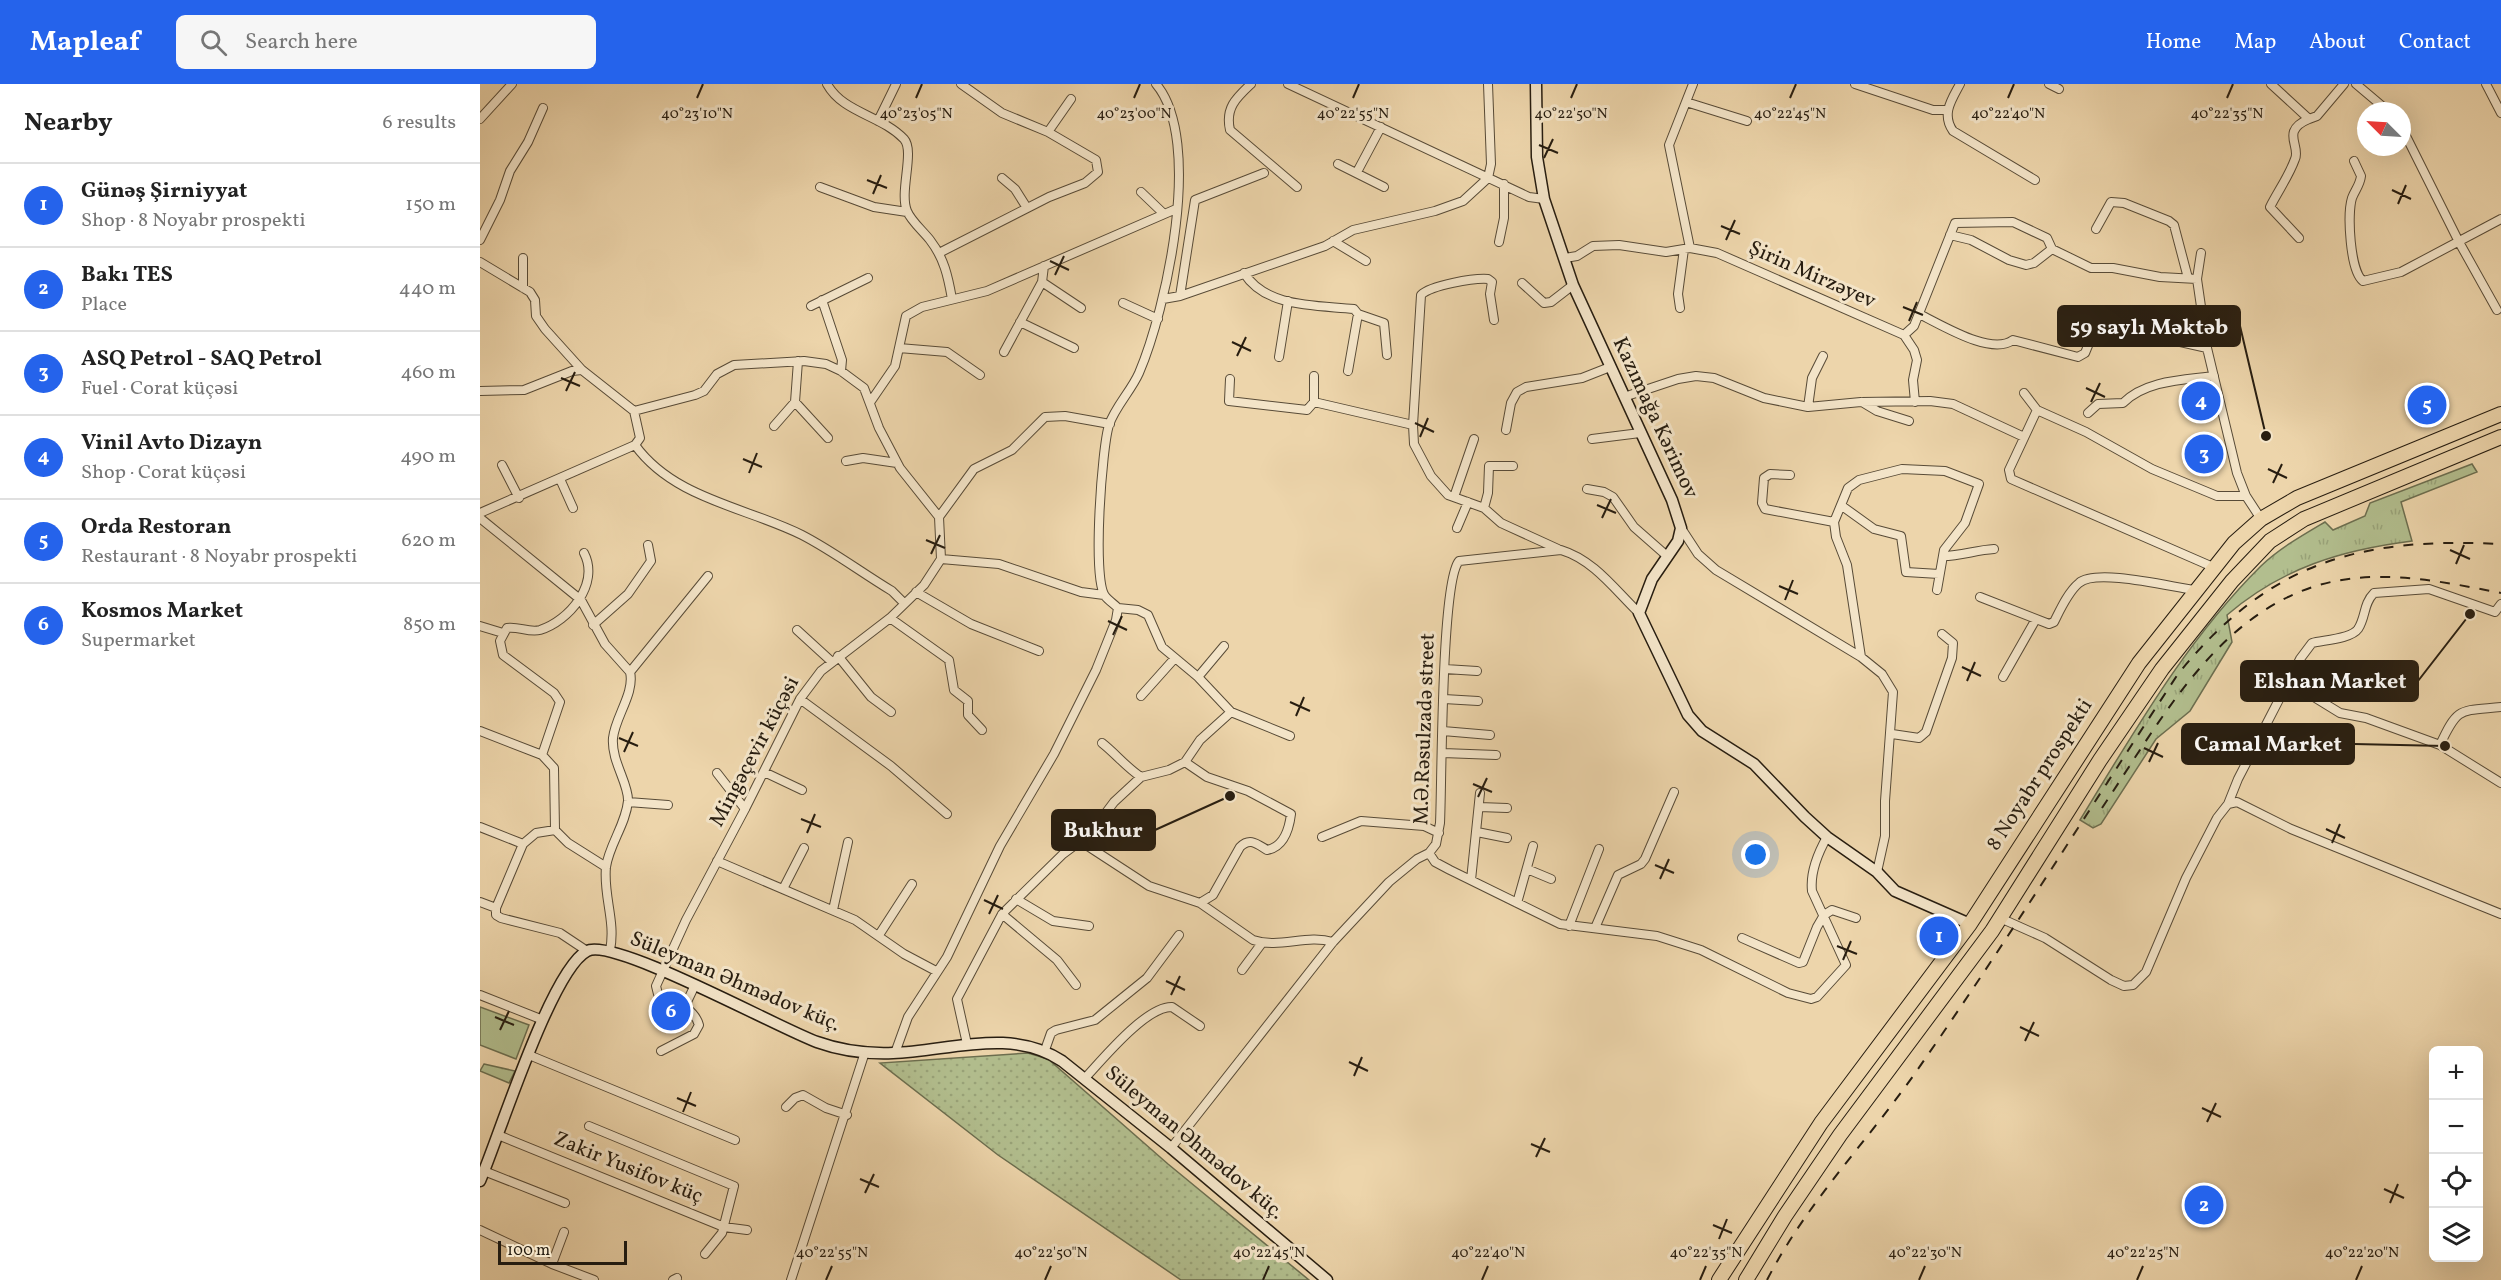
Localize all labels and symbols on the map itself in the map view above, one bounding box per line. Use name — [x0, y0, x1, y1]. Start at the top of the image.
north arrow — [2357, 102, 2411, 156]
text: 40°23'10"N — [661, 104, 733, 125]
text: 40°23'05"N — [879, 104, 953, 125]
text: 40°23'00"N — [1096, 104, 1172, 125]
text: 40°22'55"N — [1317, 104, 1389, 125]
text: 40°22'50"N — [1534, 104, 1608, 125]
text: 40°22'45"N — [1754, 104, 1826, 125]
text: 40°22'40"N — [1971, 104, 2045, 125]
text: 40°22'35"N — [2191, 104, 2263, 125]
street label: Şirin Mirzəyev — [1744, 234, 1880, 316]
callout: 59 saylı Məktəb — [2058, 306, 2240, 346]
text: 59 saylı Məktəb — [2070, 313, 2228, 344]
street label: Kazımağa Kərimov — [1605, 333, 1705, 503]
pin: 4 — [2182, 378, 2220, 424]
pin: 5 — [2408, 382, 2446, 428]
pin: 3 — [2184, 432, 2224, 476]
street label: M.Ə.Rəsulzadə street — [1407, 632, 1443, 826]
callout: Elshan Market — [2241, 661, 2418, 701]
text: Elshan Market — [2254, 667, 2406, 698]
street label: Mingəçevir küçəsi — [703, 672, 807, 832]
street label: 8 Noyabr prospekti — [1980, 693, 2100, 857]
callout: Camal Market — [2182, 724, 2354, 764]
text: Camal Market — [2194, 730, 2342, 761]
callout: Bukhur — [1052, 810, 1155, 850]
text: Bukhur — [1063, 816, 1143, 847]
your location — [1741, 840, 1770, 869]
pin: 1 — [1920, 914, 1958, 958]
street label: Süleyman Əhmədov küç. — [625, 924, 845, 1040]
pin: 6 — [652, 988, 690, 1034]
street label: Süleyman Əhmədov küç. — [1098, 1059, 1290, 1227]
street label: Zakir Yusifov küç — [549, 1125, 707, 1211]
pin: 2 — [2184, 1182, 2224, 1228]
scale bar — [498, 1238, 627, 1266]
text: 40°22'55"N — [796, 1243, 868, 1264]
text: 40°22'50"N — [1014, 1243, 1088, 1264]
text: 40°22'45"N — [1233, 1243, 1305, 1264]
text: 40°22'40"N — [1451, 1243, 1525, 1264]
text: 40°22'35"N — [1670, 1243, 1742, 1264]
text: 40°22'30"N — [1888, 1243, 1962, 1264]
text: 40°22'25"N — [2106, 1243, 2180, 1264]
text: 40°22'20"N — [2325, 1243, 2399, 1264]

